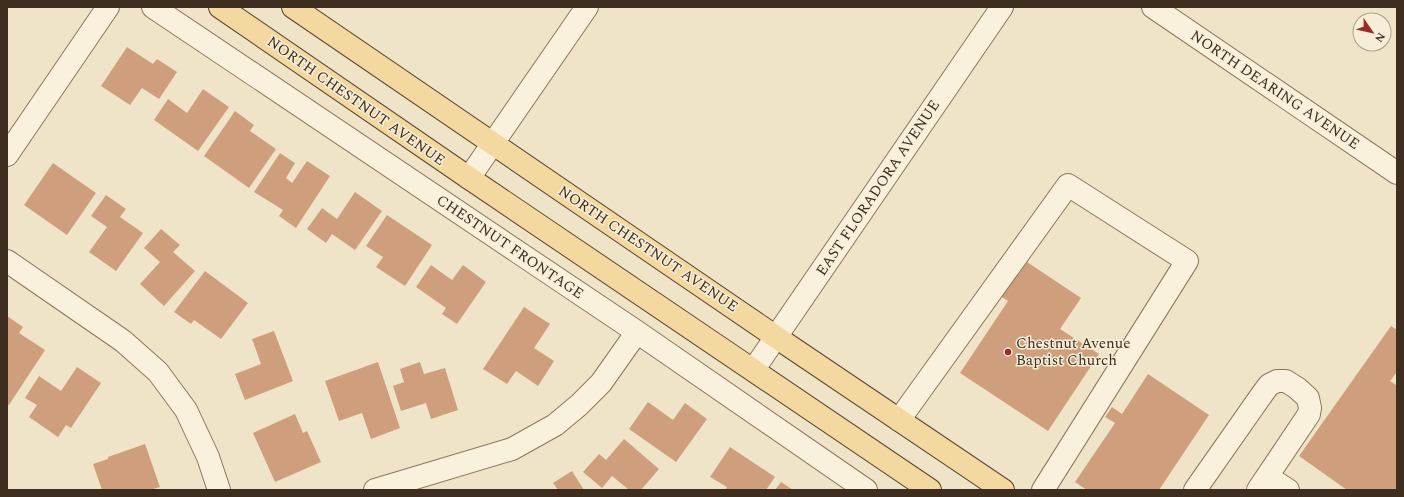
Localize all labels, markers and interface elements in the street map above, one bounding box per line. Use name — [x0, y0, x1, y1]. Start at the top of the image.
north arrow — [1352, 12, 1392, 52]
street label: NORTH DEARING AVENUE — [1186, 25, 1364, 155]
text: N — [1370, 29, 1389, 46]
street label: NORTH CHESTNUT AVENUE — [262, 30, 450, 172]
street label: EAST FLORADORA AVENUE — [810, 95, 946, 281]
street label: NORTH CHESTNUT AVENUE — [553, 180, 743, 318]
street label: CHESTNUT FRONTAGE — [432, 189, 588, 305]
place label: Chestnut Avenue Baptist Church — [1016, 332, 1130, 372]
marker: Chestnut Avenue Baptist Church — [1003, 347, 1013, 357]

